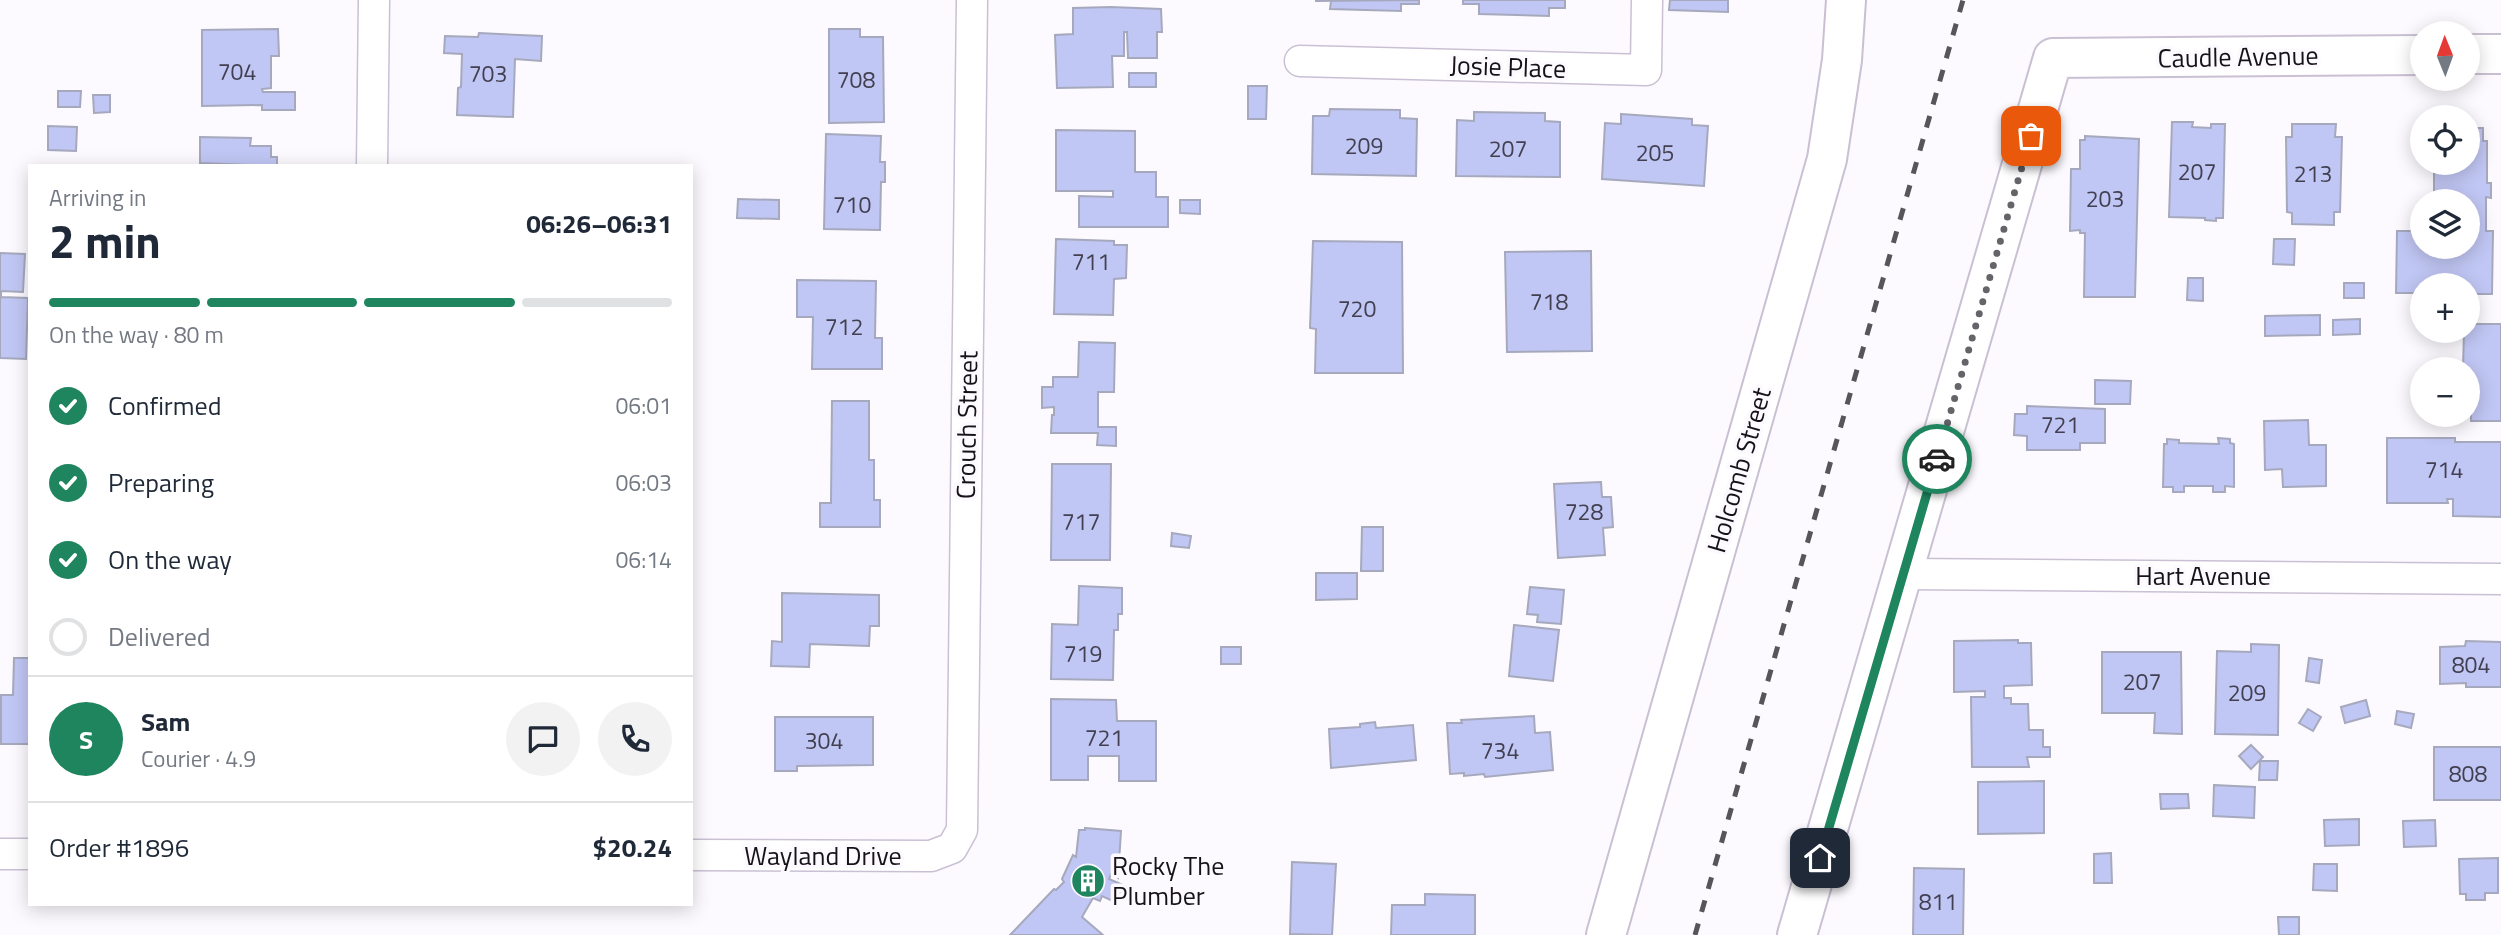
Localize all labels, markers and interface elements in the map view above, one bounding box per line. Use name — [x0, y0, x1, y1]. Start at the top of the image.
north arrow — [2410, 21, 2480, 91]
map controls — [2410, 21, 2480, 427]
street label: Caudle Avenue — [2157, 36, 2319, 77]
street label: Josie Place — [1449, 45, 1567, 88]
house number: 704 — [218, 54, 256, 89]
house number: 703 — [469, 56, 507, 91]
house number: 708 — [837, 62, 875, 97]
button: locate — [2410, 105, 2480, 175]
pin — [2001, 106, 2061, 166]
icon: bag — [2012, 117, 2050, 155]
house number: 209 — [1345, 128, 1383, 163]
house number: 207 — [1489, 131, 1527, 166]
house number: 205 — [1636, 135, 1674, 170]
house number: 207 — [2178, 154, 2216, 189]
house number: 213 — [2294, 156, 2332, 191]
text: Arriving in — [49, 180, 146, 215]
house number: 203 — [2086, 181, 2124, 216]
house number: 710 — [833, 187, 871, 222]
button: layers — [2410, 189, 2480, 259]
text: 06:26–06:31 — [526, 204, 672, 243]
text: 2 min — [49, 206, 161, 276]
house number: 711 — [1072, 244, 1110, 279]
button: + — [2410, 273, 2480, 343]
house number: 718 — [1530, 284, 1568, 319]
house number: 720 — [1338, 291, 1376, 326]
house number: 712 — [825, 309, 863, 344]
text: On the way · 80 m — [49, 317, 224, 352]
street label: Crouch Street — [946, 350, 987, 499]
button: − — [2410, 357, 2480, 427]
street label: Holcomb Street — [1696, 383, 1781, 557]
text: Confirmed — [108, 386, 222, 425]
icon: check — [49, 387, 87, 425]
text: 06:01 — [615, 388, 672, 423]
house number: 721 — [2041, 407, 2079, 442]
courier — [1902, 424, 1972, 494]
icon: car — [1918, 440, 1956, 478]
house number: 714 — [2425, 452, 2463, 487]
text: Preparing — [108, 463, 214, 502]
icon: check — [49, 464, 87, 502]
text: 06:03 — [615, 465, 672, 500]
house number: 728 — [1565, 494, 1603, 529]
house number: 717 — [1062, 504, 1100, 539]
text: On the way — [108, 540, 232, 579]
icon: check — [49, 541, 87, 579]
text: 06:14 — [615, 542, 672, 577]
street label: Hart Avenue — [2135, 556, 2271, 595]
text: Delivered — [108, 617, 211, 656]
house number: 719 — [1064, 636, 1102, 671]
house number: 804 — [2452, 647, 2490, 682]
house number: 207 — [2123, 664, 2161, 699]
house number: 209 — [2228, 675, 2266, 710]
text: Sam — [141, 702, 190, 741]
button: chat — [506, 702, 580, 776]
button: phone — [598, 702, 672, 776]
text: S — [79, 720, 93, 759]
house number: 721 — [1085, 720, 1123, 755]
house number: 304 — [805, 723, 843, 758]
house number: 734 — [1481, 733, 1519, 768]
text: Courier · 4.9 — [141, 741, 256, 776]
house number: 808 — [2449, 756, 2487, 791]
text: Order #1896 — [49, 828, 189, 867]
text: $20.24 — [593, 828, 672, 867]
pin — [1790, 828, 1850, 888]
street label: Wayland Drive — [744, 836, 902, 875]
icon: home — [1801, 839, 1839, 877]
place label: Rocky The Plumber — [1112, 846, 1224, 915]
building icon: Rocky The Plumber — [1069, 862, 1107, 900]
house number: 811 — [1919, 884, 1957, 919]

